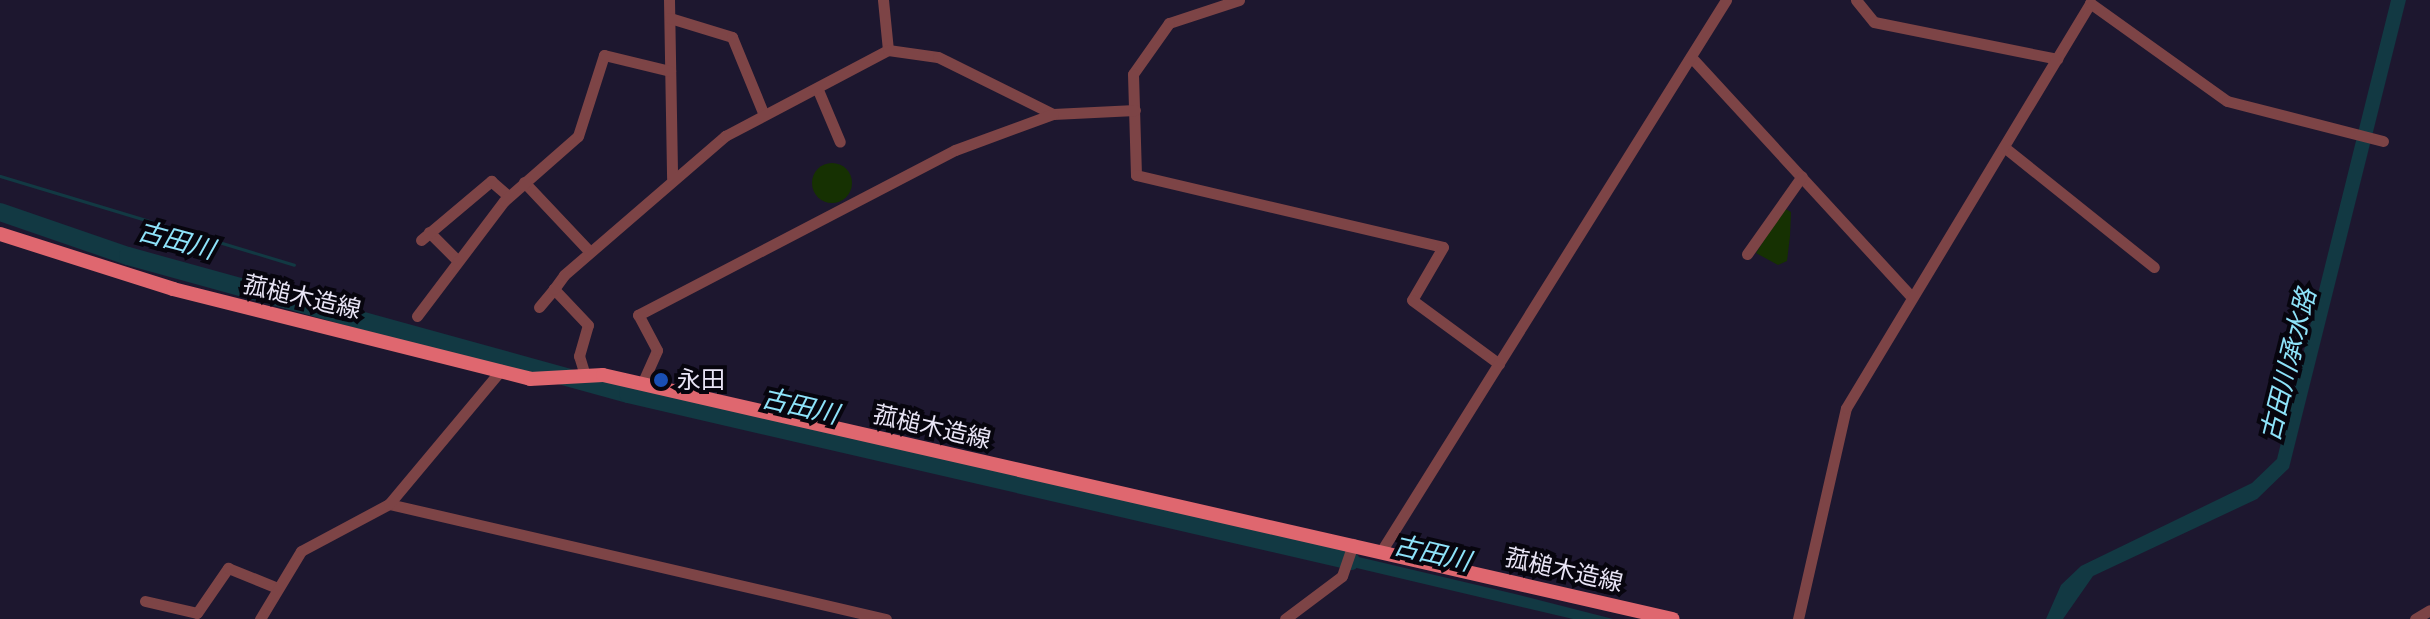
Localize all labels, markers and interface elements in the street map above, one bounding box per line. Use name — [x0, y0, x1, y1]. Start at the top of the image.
water label: 古田川 — [134, 216, 218, 266]
street label: 菰槌木造線 — [240, 269, 364, 325]
water label: 古田川承水路 — [2255, 286, 2323, 444]
place label: 永田 — [677, 366, 725, 394]
marker: 永田 — [652, 371, 670, 389]
water label: 古田川 — [758, 383, 842, 431]
street label: 菰槌木造線 — [870, 399, 994, 455]
water label: 古田川 — [1390, 530, 1474, 578]
street label: 菰槌木造線 — [1502, 542, 1626, 598]

